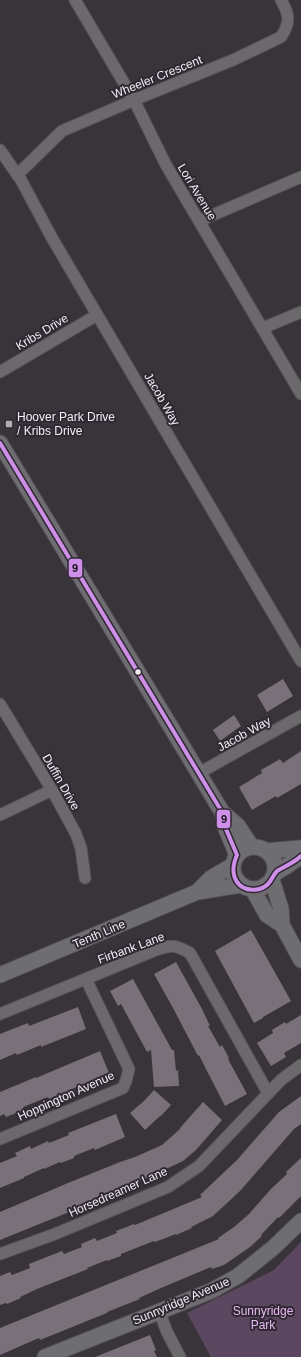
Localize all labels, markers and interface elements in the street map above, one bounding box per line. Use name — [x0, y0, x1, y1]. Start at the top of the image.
street label: Wheeler Crescent — [110, 52, 205, 101]
street label: Lori Avenue — [175, 161, 219, 223]
street label: Kribs Drive — [13, 311, 71, 353]
street label: Jacob Way — [141, 370, 183, 428]
place label: Hoover Park Drive / Kribs Drive — [17, 410, 115, 438]
marker: Hoover Park Drive / Kribs Drive — [4, 419, 14, 429]
line badge: 9 — [68, 558, 83, 578]
text: 9 — [72, 562, 78, 574]
unlabelled marker — [133, 667, 143, 677]
street label: Jacob Way — [215, 714, 273, 754]
street label: Duffin Drive — [39, 751, 83, 813]
line badge: 9 — [216, 809, 231, 829]
text: 9 — [221, 813, 227, 825]
street label: Tenth Line — [71, 917, 128, 951]
street label: Firbank Lane — [96, 929, 167, 967]
street label: Hoppington Avenue — [15, 1068, 117, 1124]
street label: Horsedreamer Lane — [66, 1164, 170, 1220]
street label: Sunnyridge Avenue — [130, 1274, 232, 1328]
park label: Sunnyridge Park — [233, 1304, 294, 1332]

